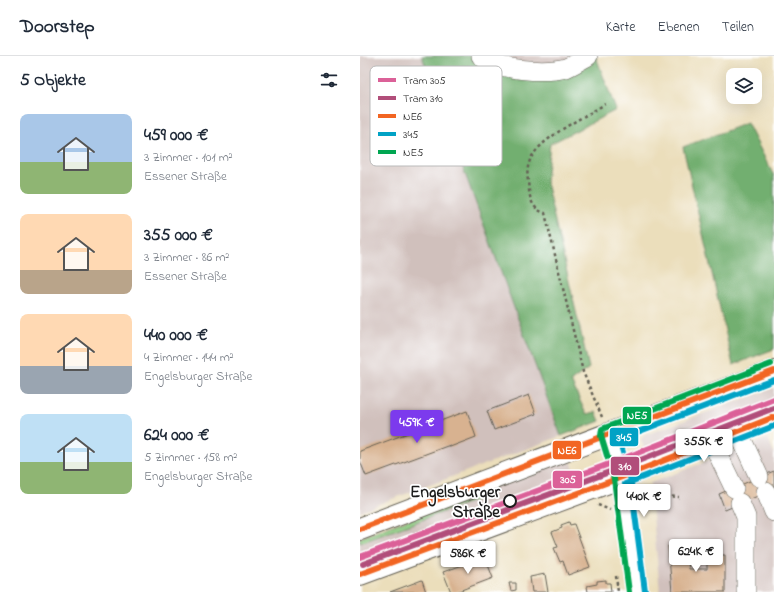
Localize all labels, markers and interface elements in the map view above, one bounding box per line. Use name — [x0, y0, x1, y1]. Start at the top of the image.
text: Doorstep — [20, 14, 95, 41]
text: Karte — [606, 17, 635, 38]
text: Ebenen — [657, 17, 700, 38]
text: Teilen — [722, 17, 754, 38]
legend — [370, 66, 502, 166]
text: 5 Objekte — [20, 68, 86, 93]
map controls — [726, 68, 762, 104]
button: layers — [726, 68, 762, 104]
icon: filters — [318, 69, 340, 91]
text: Tram 305 — [403, 73, 446, 89]
text: Tram 310 — [403, 91, 443, 107]
text: NE6 — [403, 109, 422, 125]
text: 459 000 € — [144, 123, 208, 148]
text: 345 — [403, 127, 418, 143]
icon: home — [52, 130, 100, 178]
text: NE5 — [403, 145, 423, 161]
text: 3 Zimmer · 101 m² — [144, 148, 233, 167]
text: Essener Straße — [144, 167, 227, 186]
text: 355 000 € — [144, 223, 213, 248]
icon: home — [52, 230, 100, 278]
text: 3 Zimmer · 86 m² — [144, 248, 229, 267]
text: Essener Straße — [144, 267, 227, 286]
text: 440 000 € — [144, 323, 208, 348]
icon: home — [52, 330, 100, 378]
text: 4 Zimmer · 144 m² — [144, 348, 234, 367]
text: Engelsburger Straße — [144, 367, 252, 386]
line badge: NE5 — [622, 406, 652, 425]
text: NE5 — [627, 408, 648, 424]
pin: 459K € — [384, 410, 450, 444]
text: 459K € — [399, 413, 435, 432]
text: 624 000 € — [144, 423, 209, 448]
line badge: 345 — [609, 427, 639, 447]
pin: 355K € — [671, 429, 737, 463]
icon: home — [52, 430, 100, 478]
text: 345 — [615, 430, 632, 446]
text: 355K € — [685, 432, 723, 451]
line badge: NE6 — [552, 440, 582, 460]
text: NE6 — [558, 443, 577, 459]
text: 5 Zimmer · 158 m² — [144, 448, 237, 467]
line badge: 310 — [610, 456, 640, 476]
text: 310 — [618, 459, 632, 475]
text: Engelsburger Straße — [144, 467, 252, 486]
line badge: 305 — [552, 470, 583, 489]
text: 305 — [559, 472, 576, 488]
place label: Engelsburger Straße — [410, 480, 501, 525]
pin: 440K € — [611, 484, 677, 518]
text: 440K € — [627, 487, 661, 506]
marker: Engelsburger Straße — [503, 494, 517, 508]
pin: 624K € — [663, 539, 729, 573]
pin: 586K € — [435, 541, 501, 575]
text: 624K € — [678, 542, 714, 561]
text: 586K € — [450, 544, 486, 563]

